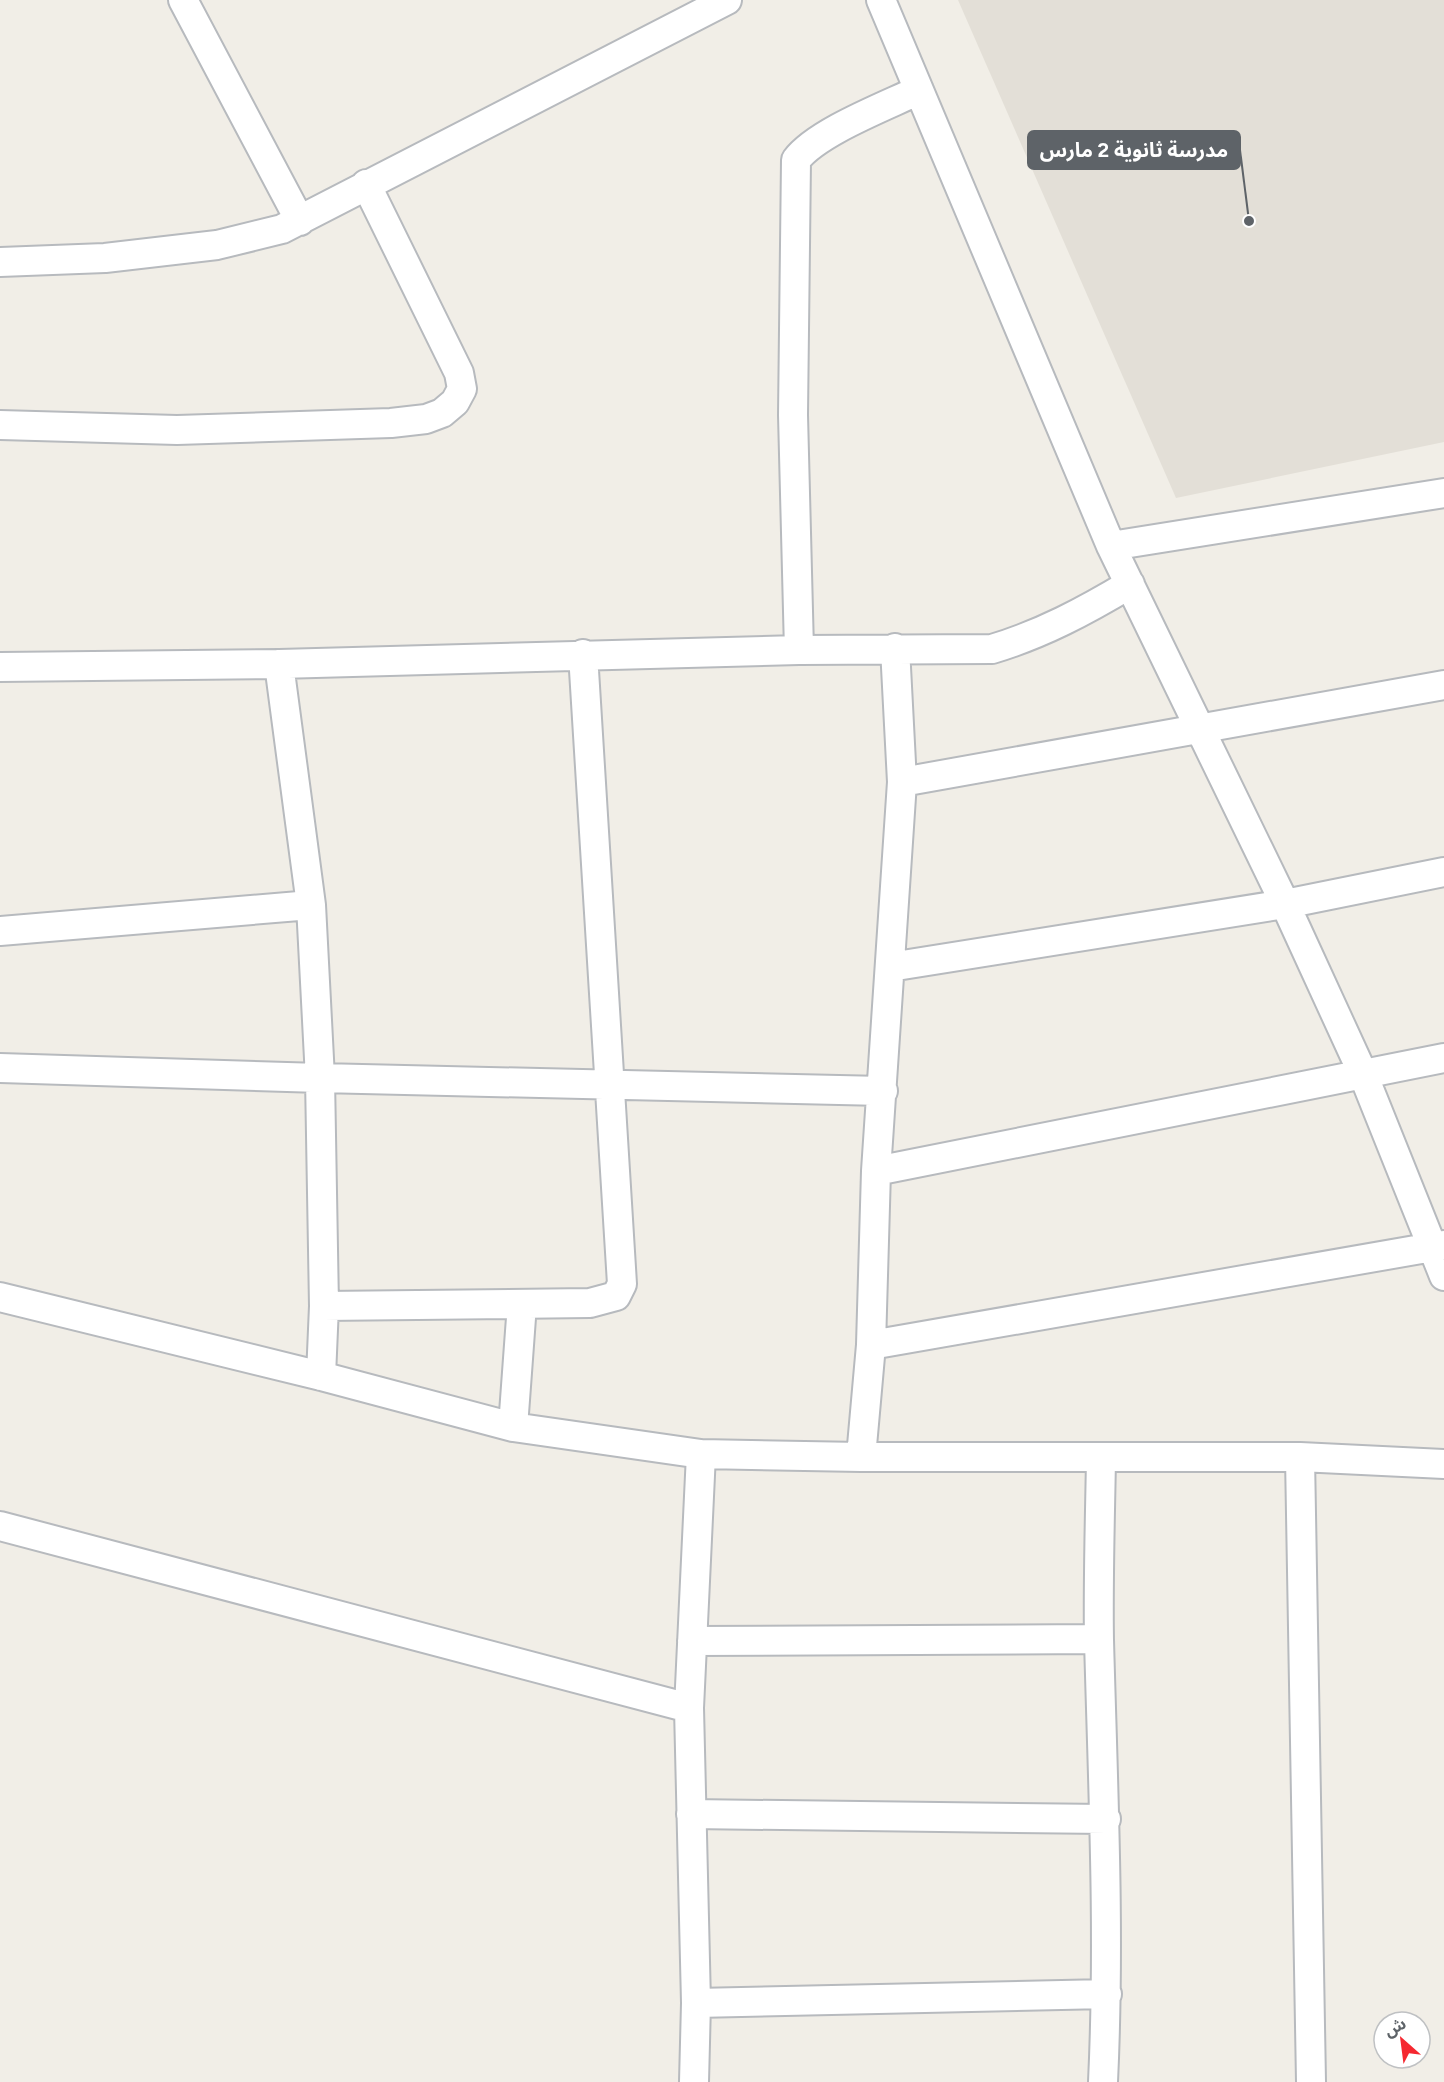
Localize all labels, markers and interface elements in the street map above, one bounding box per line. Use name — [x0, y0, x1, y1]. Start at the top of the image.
callout: مدرسة ثانوية 2 مارس — [1028, 131, 1240, 169]
text: مدرسة ثانوية 2 مارس — [1040, 138, 1228, 162]
north arrow — [1372, 2010, 1432, 2070]
text: ش — [1381, 2014, 1409, 2041]

